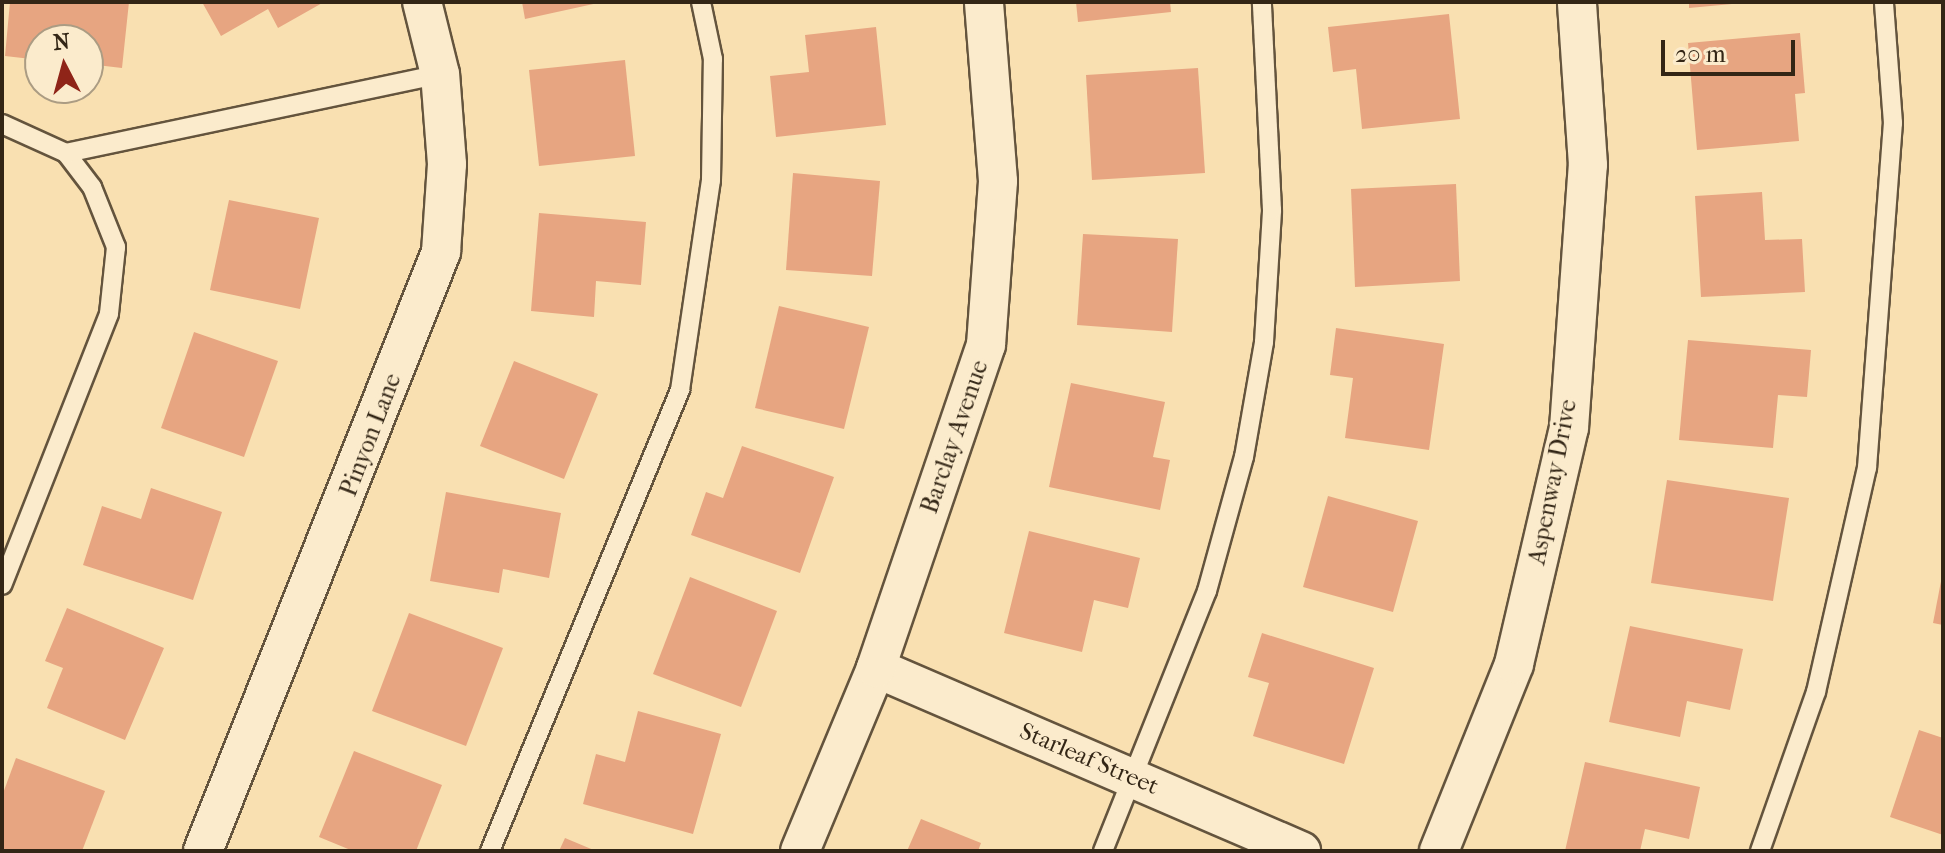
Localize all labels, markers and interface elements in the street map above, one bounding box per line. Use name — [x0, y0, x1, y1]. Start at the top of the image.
north arrow — [24, 24, 104, 104]
scale bar — [1665, 24, 1799, 74]
text: N — [52, 28, 71, 56]
text: 20 m — [1675, 40, 1726, 68]
street label: Barclay Avenue — [915, 357, 995, 517]
street label: Pinyon Lane — [334, 369, 408, 501]
street label: Aspenway Drive — [1523, 397, 1583, 567]
street label: Starleaf Street — [1015, 717, 1163, 801]

